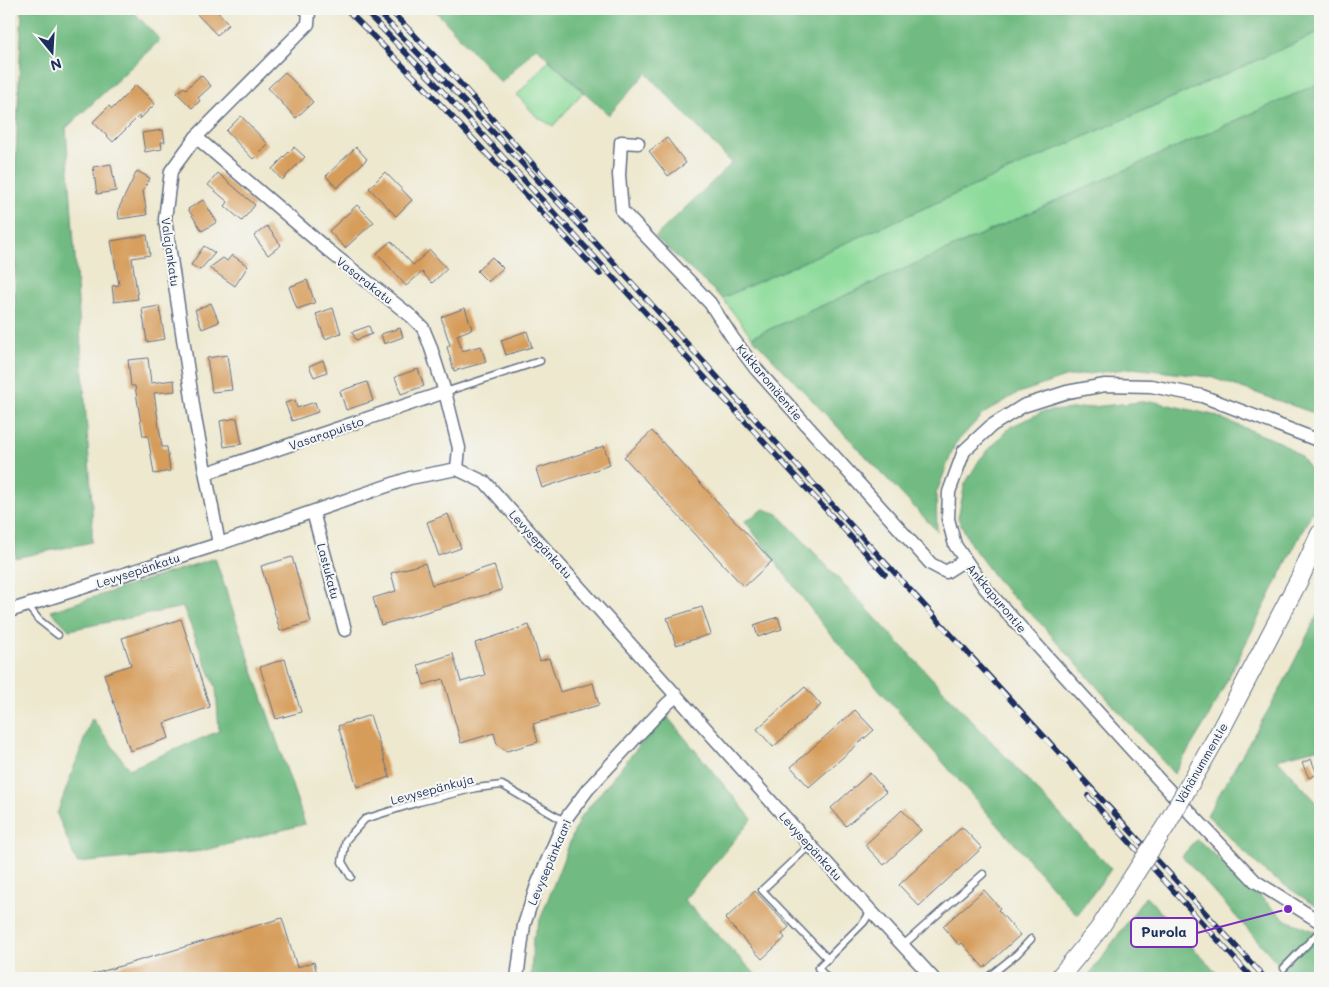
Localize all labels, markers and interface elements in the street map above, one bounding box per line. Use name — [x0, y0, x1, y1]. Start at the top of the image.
north arrow — [28, 28, 78, 78]
text: N — [48, 54, 64, 76]
street label: Valajankatu — [158, 216, 184, 288]
street label: Vasarakatu — [333, 253, 397, 307]
street label: Kukkaromäentie — [733, 341, 807, 423]
street label: Vasarapuisto — [287, 413, 365, 453]
street label: Levysepänkatu — [506, 506, 576, 582]
street label: Lastukatu — [314, 541, 344, 601]
street label: Levysepänkatu — [94, 549, 182, 591]
street label: Ankkapurontie — [963, 560, 1031, 636]
street label: Vähänummentie — [1171, 719, 1231, 807]
street label: Levysepänkuja — [389, 770, 475, 808]
street label: Levysepänkatu — [776, 808, 846, 884]
street label: Levysepänkaari — [524, 816, 574, 908]
callout: Purola — [1131, 918, 1197, 947]
text: Purola — [1141, 922, 1187, 941]

